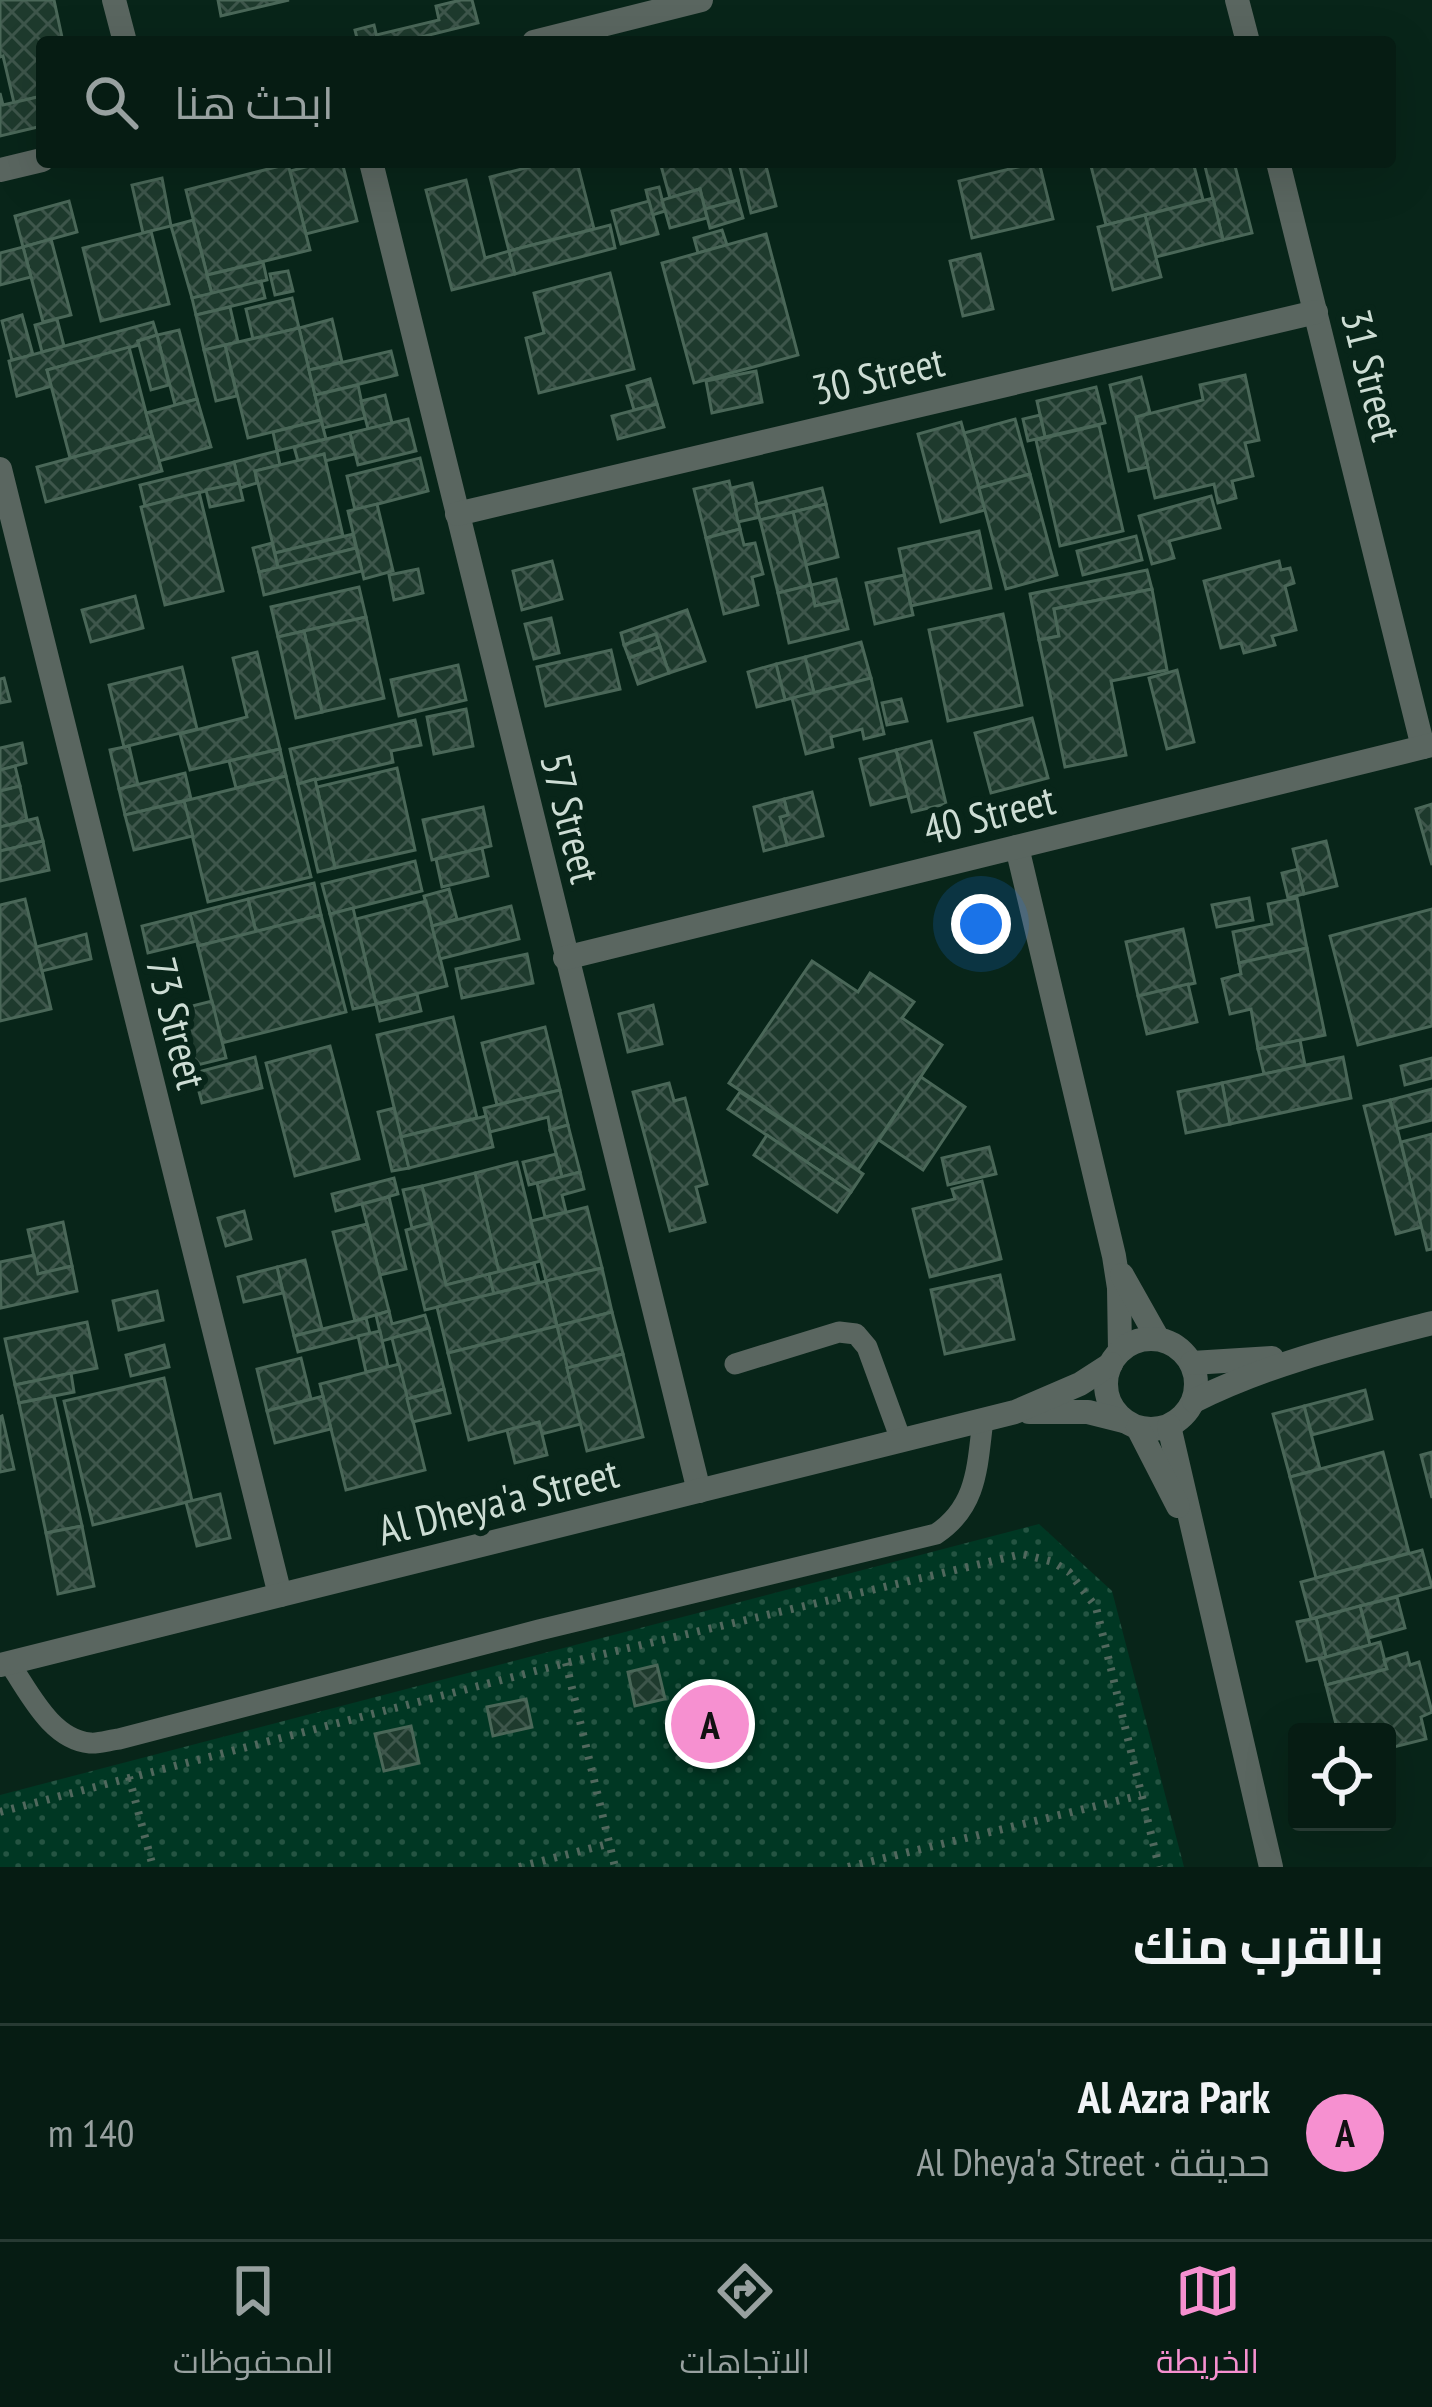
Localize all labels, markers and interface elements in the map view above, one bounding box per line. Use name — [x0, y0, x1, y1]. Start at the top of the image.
search box — [36, 36, 1396, 168]
icon: search — [78, 69, 144, 135]
text: ابحث هنا — [174, 73, 334, 131]
street label: 31 Street — [1329, 304, 1415, 447]
street label: 30 Street — [807, 333, 950, 417]
street label: 57 Street — [528, 747, 614, 889]
street label: 40 Street — [918, 771, 1061, 857]
your location — [951, 894, 1011, 954]
street label: 73 Street — [134, 952, 220, 1095]
street label: Al Dheya'a Street — [372, 1444, 624, 1557]
pin: A — [671, 1679, 749, 1769]
map controls — [1288, 1723, 1396, 1831]
button: locate — [1288, 1723, 1396, 1831]
text: بالقرب منك — [1133, 1912, 1384, 1978]
text: Al Azra Park — [1078, 2067, 1270, 2125]
text: 140 m — [48, 2107, 134, 2158]
text: A — [1335, 2107, 1355, 2158]
text: حديقة · Al Dheya'a Street — [916, 2136, 1270, 2187]
tab: المحفوظات — [173, 2258, 334, 2392]
tab: الاتجاهات — [679, 2258, 810, 2392]
tab: الخريطة — [1156, 2258, 1259, 2392]

